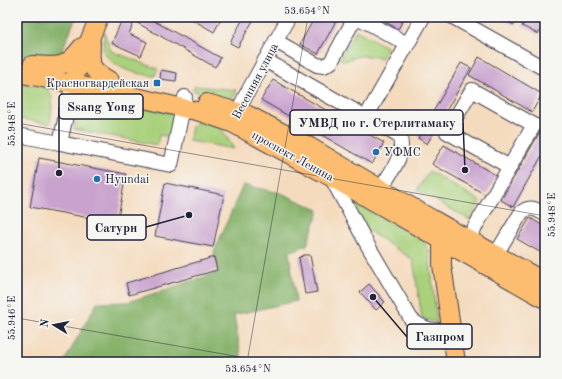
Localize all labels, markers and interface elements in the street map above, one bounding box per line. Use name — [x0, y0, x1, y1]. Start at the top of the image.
text: 53.654°N — [284, 6, 330, 16]
street label: Весенняя улица — [231, 41, 281, 121]
place label: Красногвардейская — [46, 78, 149, 90]
marker: Красногвардейская — [152, 78, 162, 88]
callout: Ssang Yong — [59, 94, 143, 119]
text: Ssang Yong — [67, 101, 136, 114]
text: 55.948°E — [7, 102, 17, 146]
callout: УМВД по г. Стерлитамаку — [290, 110, 463, 135]
text: УМВД по г. Стерлитамаку — [298, 117, 456, 130]
street label: проспект Ленина — [250, 129, 336, 184]
marker: УФМС — [371, 147, 381, 157]
place label: УФМС — [384, 147, 421, 159]
marker: Hyundai — [92, 174, 102, 184]
place label: Hyundai — [105, 174, 149, 186]
text: 55.948°E — [547, 193, 557, 237]
callout: Сатурн — [87, 215, 146, 240]
text: Сатурн — [95, 222, 137, 235]
text: 55.946°E — [7, 296, 17, 340]
north arrow — [34, 305, 74, 345]
text: N — [39, 318, 52, 329]
callout: Газпром — [407, 324, 472, 349]
text: Газпром — [415, 331, 465, 344]
text: 53.654°N — [225, 364, 271, 374]

